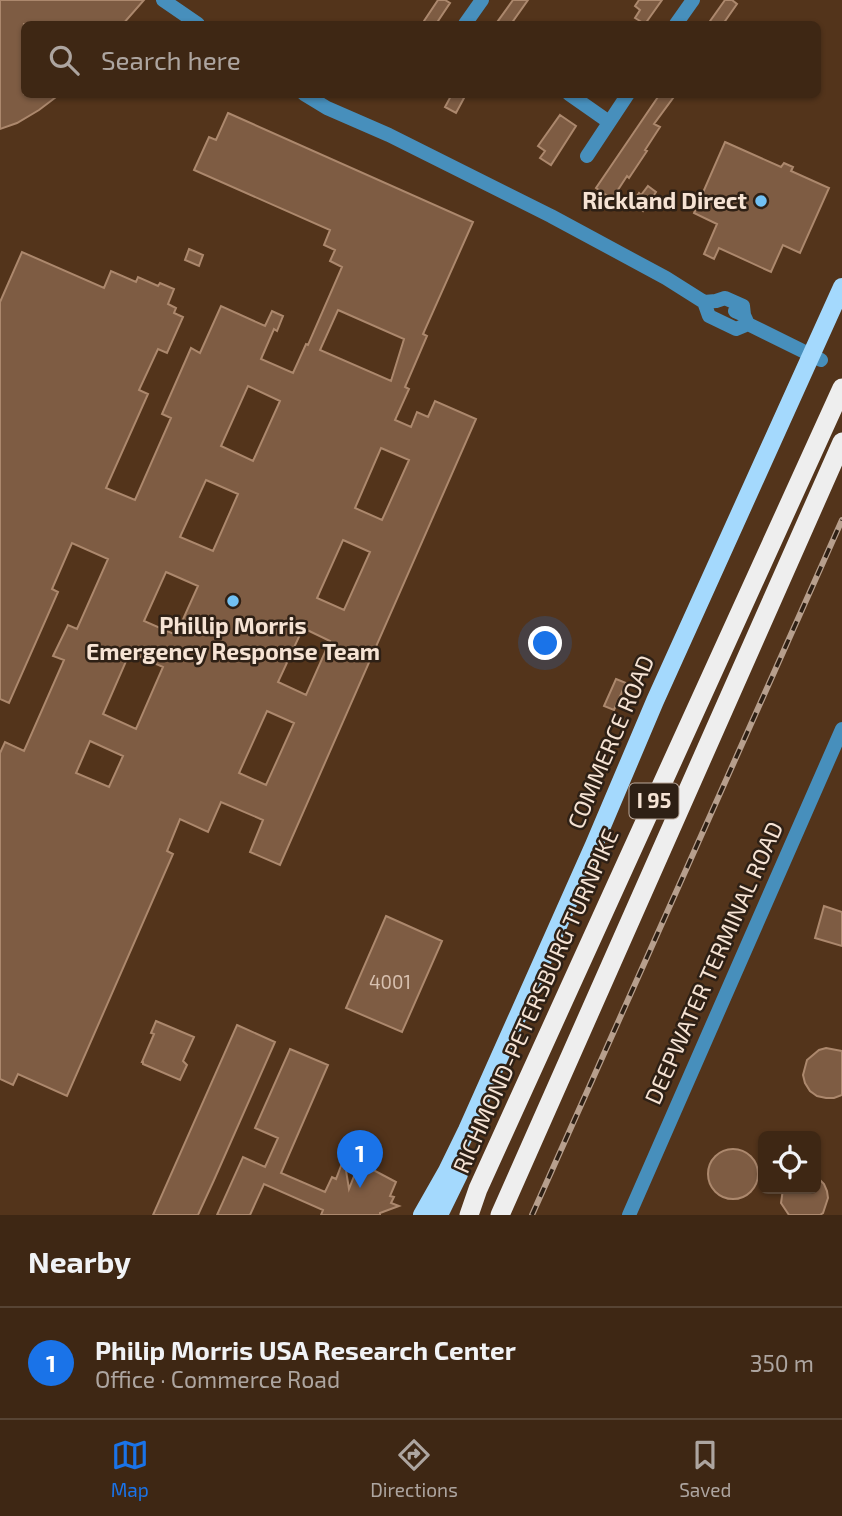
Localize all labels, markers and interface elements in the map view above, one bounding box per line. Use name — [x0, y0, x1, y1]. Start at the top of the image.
search box — [21, 21, 821, 98]
icon: search — [45, 41, 83, 79]
text: Search here — [101, 44, 241, 75]
place label: Rickland Direct — [582, 186, 747, 214]
marker: Rickland Direct — [753, 193, 769, 209]
marker: Phillip Morris Emergency Response Team — [225, 593, 241, 609]
place label: Phillip Morris Emergency Response Team — [86, 611, 380, 665]
your location — [528, 626, 562, 660]
street label: COMMERCE ROAD — [561, 651, 659, 833]
road number: I 95 — [630, 784, 678, 818]
street label: DEEPWATER TERMINAL ROAD — [638, 817, 788, 1108]
street label: RICHMOND-PETERSBURG TURNPIKE — [446, 824, 624, 1177]
house number: 4001 — [369, 970, 411, 993]
pin: 1 — [337, 1130, 383, 1188]
map controls — [758, 1131, 821, 1194]
button: locate — [758, 1131, 821, 1194]
text: Nearby — [28, 1243, 131, 1279]
text: Philip Morris USA Research Center — [95, 1334, 516, 1365]
text: 1 — [46, 1349, 56, 1377]
text: 350 m — [750, 1349, 814, 1377]
text: Office · Commerce Road — [95, 1365, 340, 1393]
tab: Map — [111, 1436, 149, 1501]
tab: Directions — [370, 1436, 458, 1501]
tab: Saved — [679, 1436, 731, 1501]

